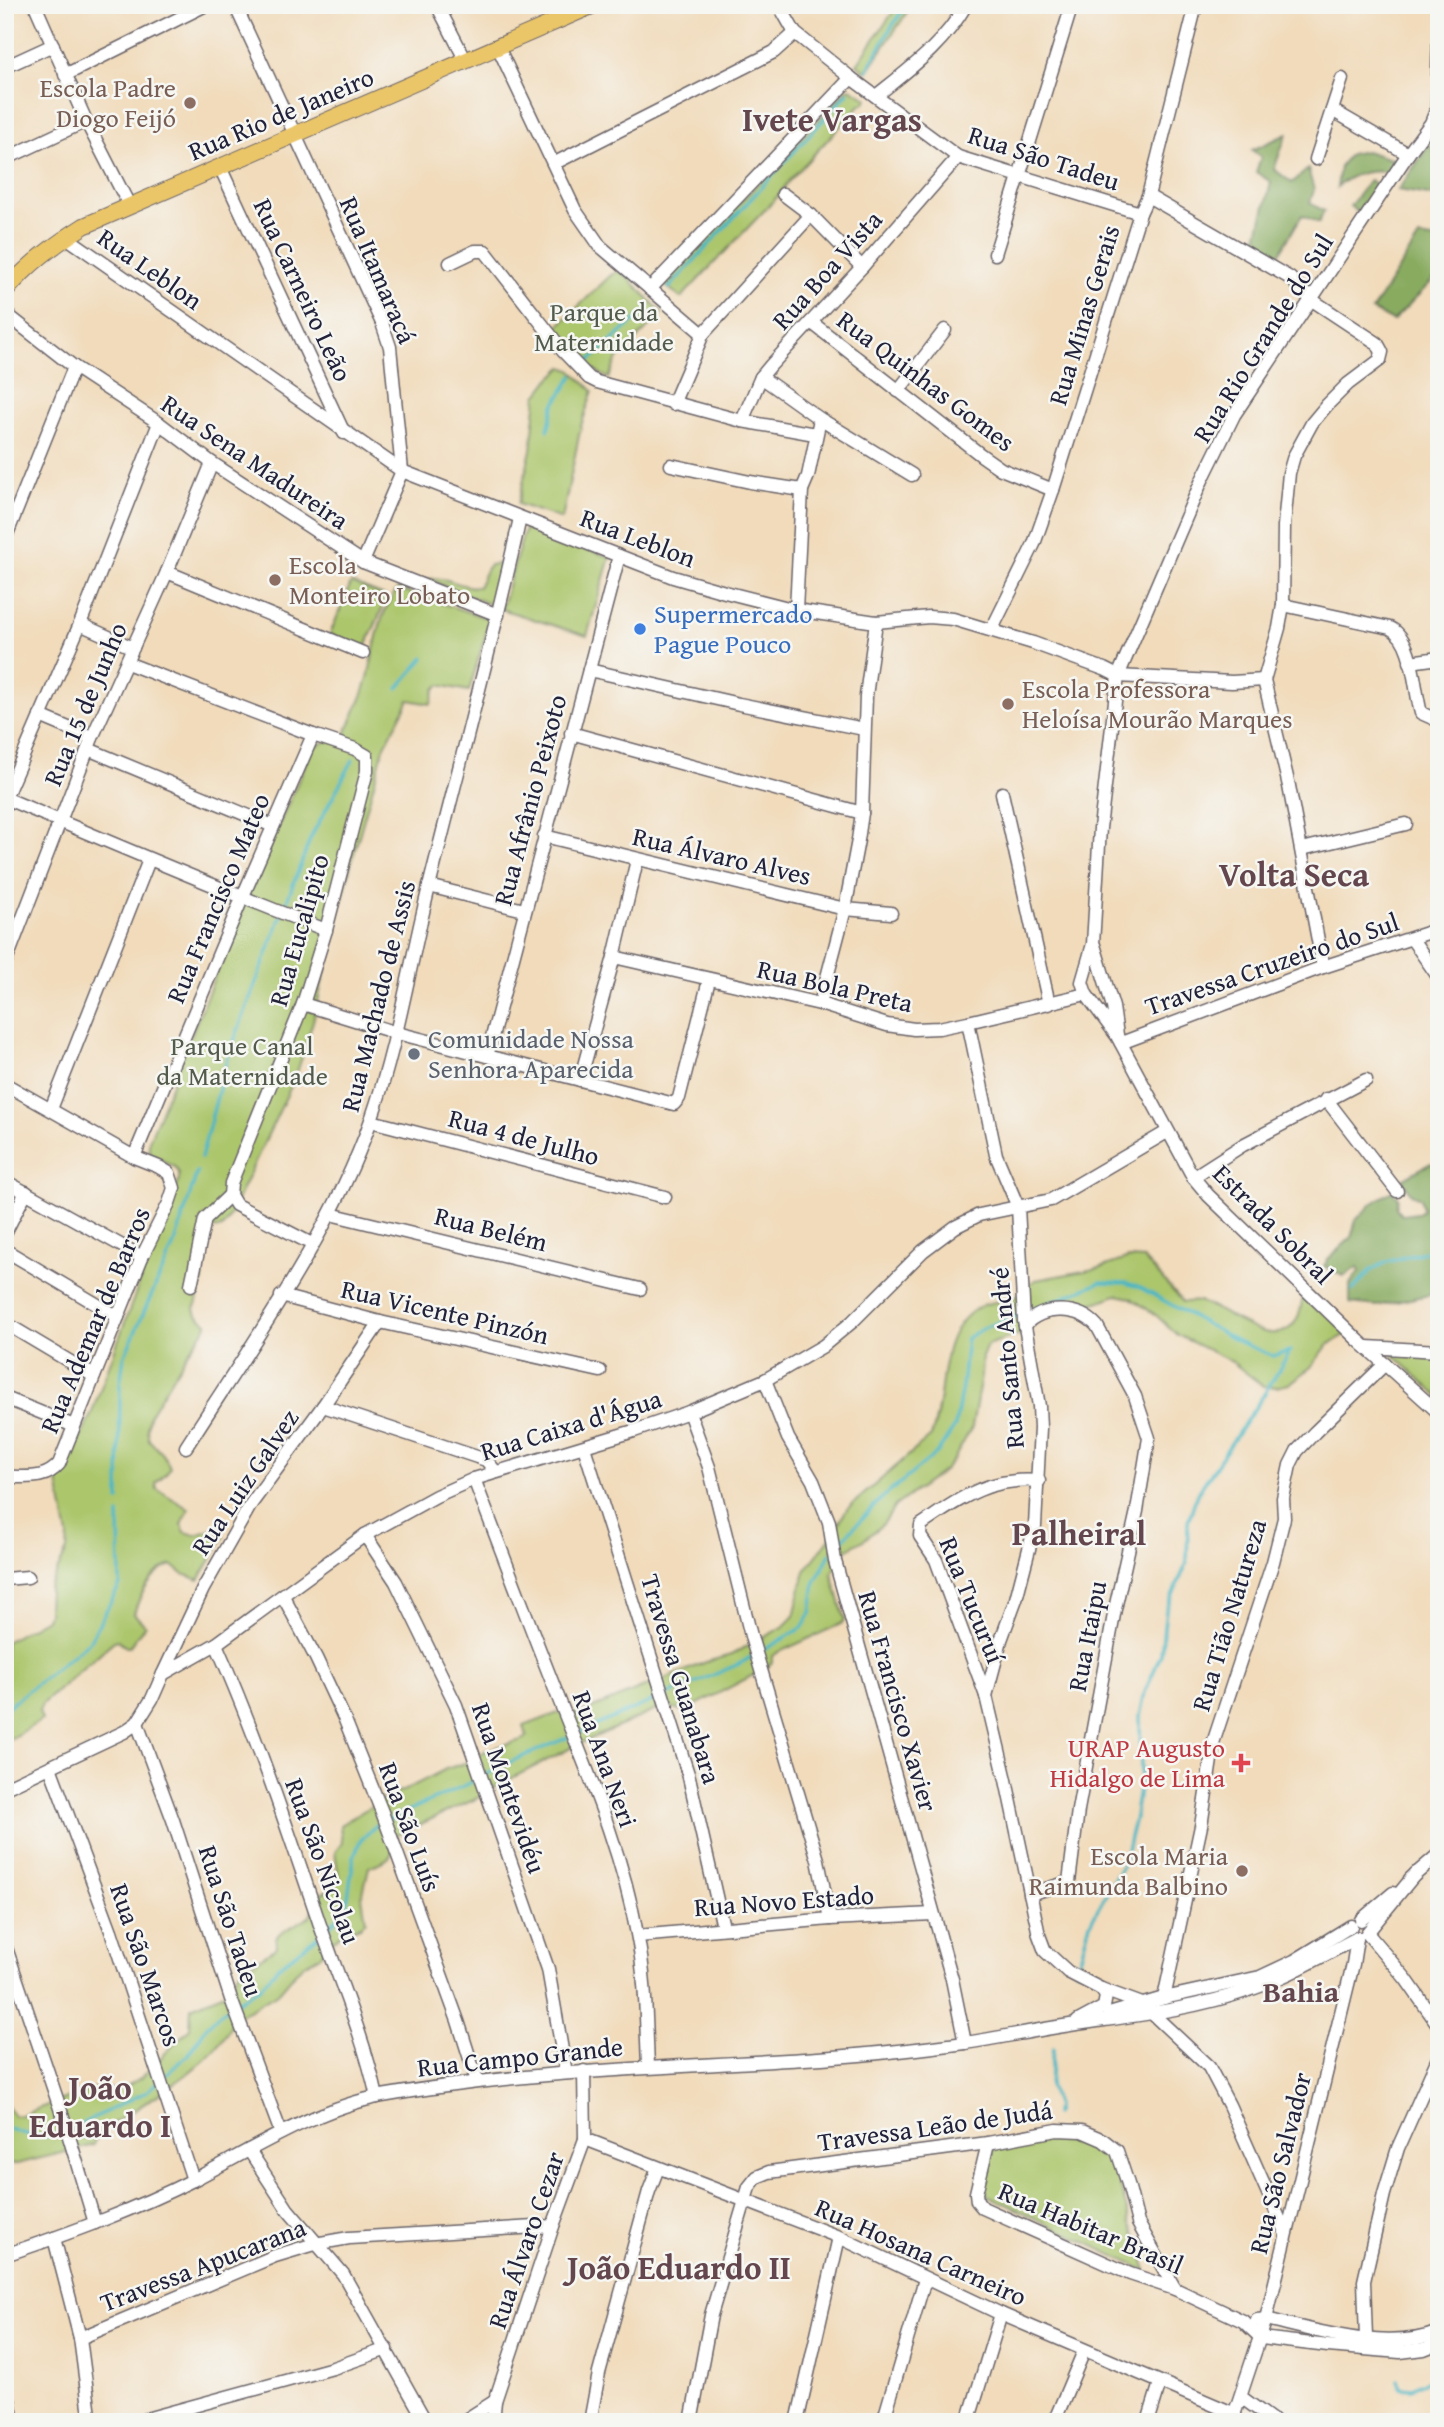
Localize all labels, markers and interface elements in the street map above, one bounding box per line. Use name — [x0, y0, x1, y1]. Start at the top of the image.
street label: Rua Rio de Janeiro — [182, 57, 380, 170]
place label: Escola Padre Diogo Feijó — [40, 68, 176, 137]
marker: Escola Padre Diogo Feijó — [182, 95, 198, 111]
district label: Ivete Vargas — [742, 95, 922, 143]
street label: Rua São Tadeu — [963, 115, 1125, 200]
street label: Rua Itamaracá — [330, 190, 427, 350]
street label: Rua Carneiro Leão — [244, 192, 363, 388]
street label: Rua Boa Vista — [762, 201, 892, 338]
street label: Rua Leblon — [90, 218, 211, 319]
street label: Rua Minas Gerais — [1038, 220, 1129, 410]
street label: Rua Rio Grande do Sul — [1183, 226, 1343, 450]
park label: Parque da Maternidade — [534, 292, 674, 361]
street label: Rua Quinhas Gomes — [829, 301, 1024, 461]
street label: Rua Sena Madureira — [154, 384, 357, 539]
street label: Rua Leblon — [575, 498, 702, 577]
place label: Escola Monteiro Lobato — [289, 545, 470, 614]
marker: Escola Monteiro Lobato — [267, 572, 283, 588]
place label: Supermercado Pague Pouco — [654, 594, 812, 663]
street label: Rua 15 de Junho — [33, 616, 137, 792]
marker: Supermercado Pague Pouco — [632, 621, 648, 637]
place label: Escola Professora Heloísa Mourão Marques — [1022, 669, 1293, 738]
street label: Rua Afrânio Peixoto — [483, 690, 576, 910]
marker: Escola Professora Heloísa Mourão Marques — [1000, 696, 1016, 712]
street label: Rua Francisco Mateo — [156, 787, 279, 1009]
street label: Rua Álvaro Alves — [629, 816, 815, 895]
street label: Rua Eucalipito — [258, 849, 339, 1010]
district label: Volta Seca — [1219, 850, 1369, 898]
street label: Rua Machado de Assis — [330, 876, 425, 1116]
street label: Travessa Cruzeiro do Sul — [1140, 902, 1404, 1025]
street label: Rua Bola Preta — [754, 949, 917, 1022]
place label: Comunidade Nossa Senhora Aparecida — [428, 1019, 634, 1088]
park label: Parque Canal da Maternidade — [156, 1026, 328, 1095]
marker: Comunidade Nossa Senhora Aparecida — [406, 1046, 422, 1062]
street label: Rua 4 de Julho — [444, 1098, 604, 1175]
street label: Estrada Sobral — [1204, 1154, 1343, 1293]
street label: Rua Belém — [431, 1196, 552, 1261]
street label: Rua Ademar de Barros — [29, 1201, 160, 1439]
street label: Rua Santo André — [979, 1266, 1034, 1450]
street label: Rua Vicente Pinzón — [337, 1269, 553, 1354]
street label: Rua Caixa d'Água — [475, 1378, 667, 1471]
street label: Rua Luiz Galvez — [181, 1401, 308, 1563]
district label: Palheiral — [1012, 1509, 1146, 1557]
street label: Rua Tião Natureza — [1181, 1513, 1276, 1716]
street label: Rua Tucuruí — [929, 1531, 1016, 1670]
street label: Travessa Guanabara — [631, 1569, 732, 1789]
street label: Rua Itaipu — [1057, 1577, 1116, 1695]
street label: Rua Francisco Xavier — [848, 1586, 949, 1816]
street label: Rua Ana Neri — [563, 1685, 648, 1833]
street label: Rua Montevidéu — [462, 1697, 557, 1878]
place label: URAP Augusto Hidalgo de Lima — [1050, 1728, 1226, 1797]
marker: URAP Augusto Hidalgo de Lima — [1231, 1753, 1251, 1773]
street label: Rua São Luís — [369, 1757, 452, 1897]
street label: Rua São Nicolau — [275, 1773, 372, 1949]
place label: Escola Maria Raimunda Balbino — [1029, 1836, 1229, 1905]
street label: Rua São Tadeu — [189, 1840, 274, 2002]
marker: Escola Maria Raimunda Balbino — [1234, 1863, 1250, 1879]
street label: Rua Novo Estado — [693, 1875, 875, 1926]
street label: Rua São Marcos — [100, 1878, 193, 2052]
district label: Bahia — [1263, 1969, 1340, 2013]
street label: Rua Campo Grande — [415, 2026, 625, 2087]
district label: João Eduardo I — [29, 2063, 171, 2149]
street label: Rua São Salvador — [1238, 2068, 1321, 2258]
street label: Travessa Leão de Judá — [815, 2090, 1055, 2161]
street label: Rua Álvaro Cezar — [477, 2146, 574, 2334]
street label: Rua Habitar Brasil — [993, 2171, 1190, 2284]
street label: Rua Hosana Carneiro — [809, 2187, 1033, 2316]
street label: Travessa Apucarana — [94, 2207, 312, 2322]
district label: João Eduardo II — [562, 2243, 791, 2291]

